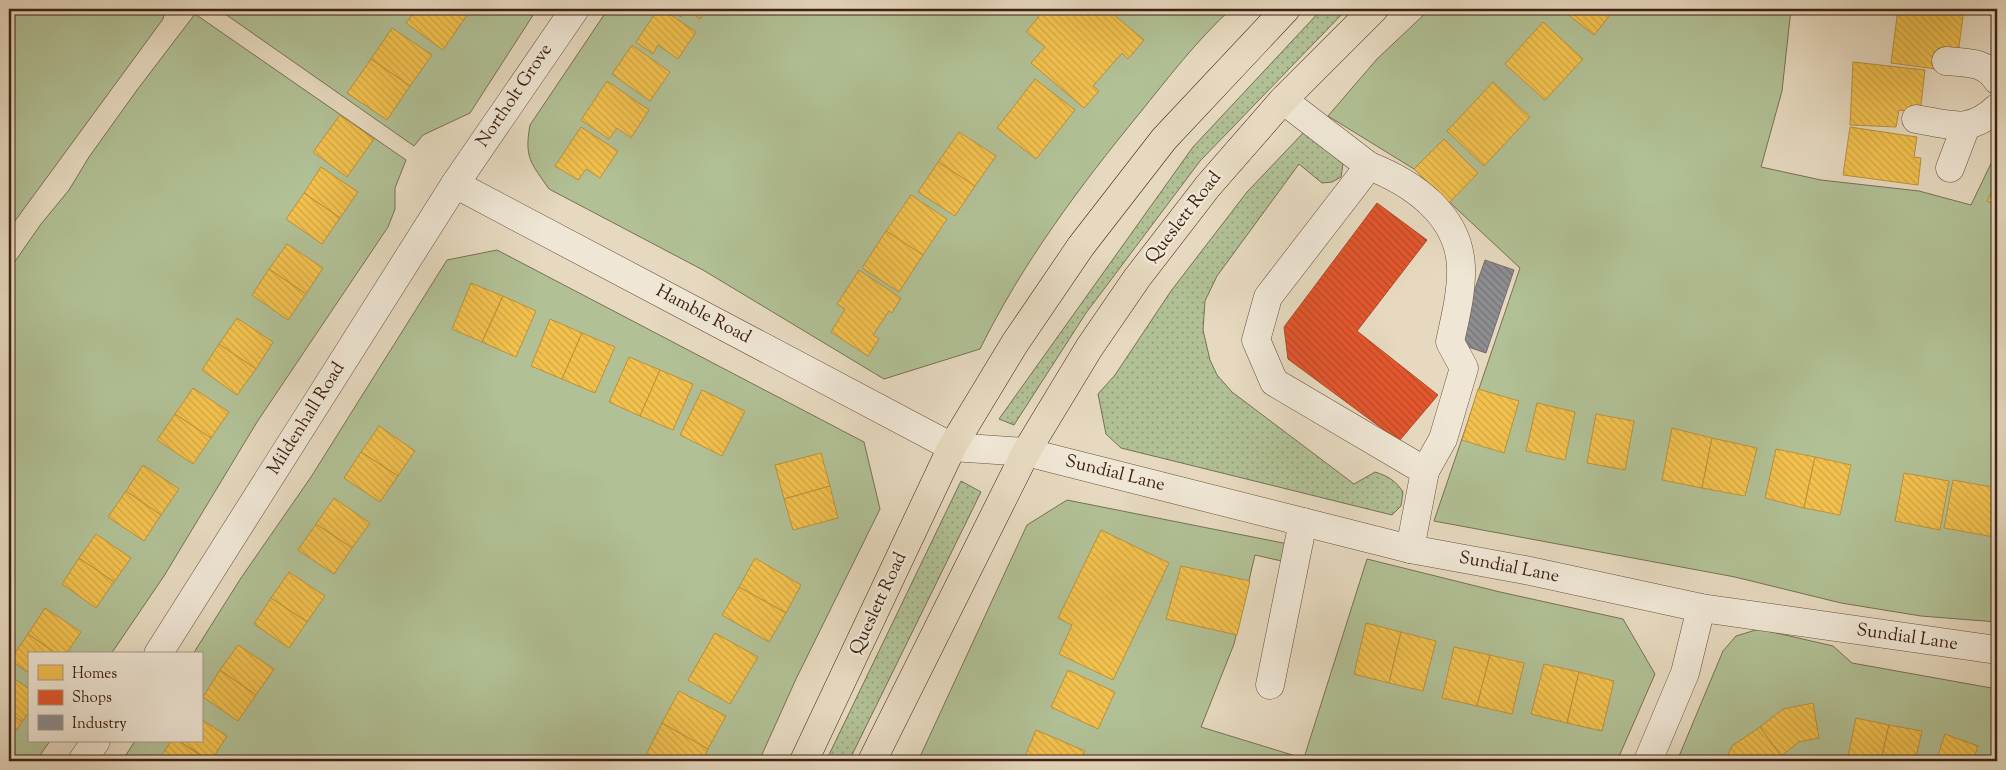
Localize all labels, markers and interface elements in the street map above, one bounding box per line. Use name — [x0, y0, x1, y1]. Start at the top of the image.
street label: Northolt Grove — [471, 39, 559, 153]
street label: Queslett Road — [1140, 166, 1228, 270]
street label: Hamble Road — [651, 279, 755, 351]
street label: Mildenhall Road — [262, 358, 352, 480]
street label: Sundial Lane — [1062, 449, 1168, 499]
street label: Sundial Lane — [1456, 546, 1562, 590]
street label: Queslett Road — [844, 548, 914, 660]
street label: Sundial Lane — [1855, 618, 1959, 658]
legend — [28, 652, 202, 742]
text: Homes — [72, 664, 117, 685]
text: Shops — [72, 688, 112, 709]
text: Industry — [72, 714, 127, 735]

